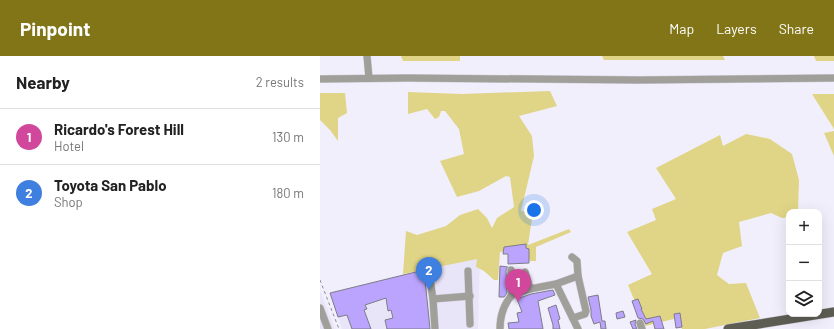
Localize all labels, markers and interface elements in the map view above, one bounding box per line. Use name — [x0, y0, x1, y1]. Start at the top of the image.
text: Pinpoint — [20, 17, 90, 40]
text: Map — [669, 20, 694, 37]
text: Layers — [716, 20, 757, 37]
text: Share — [779, 20, 814, 37]
text: Nearby — [16, 72, 70, 92]
text: 2 results — [256, 74, 304, 90]
text: Ricardo's Forest Hill — [54, 120, 184, 138]
text: 1 — [27, 129, 31, 145]
text: 130 m — [272, 129, 304, 145]
text: Hotel — [54, 138, 84, 154]
text: Toyota San Pablo — [54, 176, 167, 194]
text: 2 — [25, 185, 33, 201]
text: 180 m — [272, 185, 304, 201]
text: Shop — [54, 194, 83, 210]
your location — [524, 200, 544, 220]
map controls — [786, 209, 822, 317]
button: + — [786, 209, 822, 245]
button: − — [786, 245, 822, 281]
pin: 2 — [416, 257, 442, 290]
pin: 1 — [505, 269, 531, 302]
button: layers — [786, 281, 822, 317]

